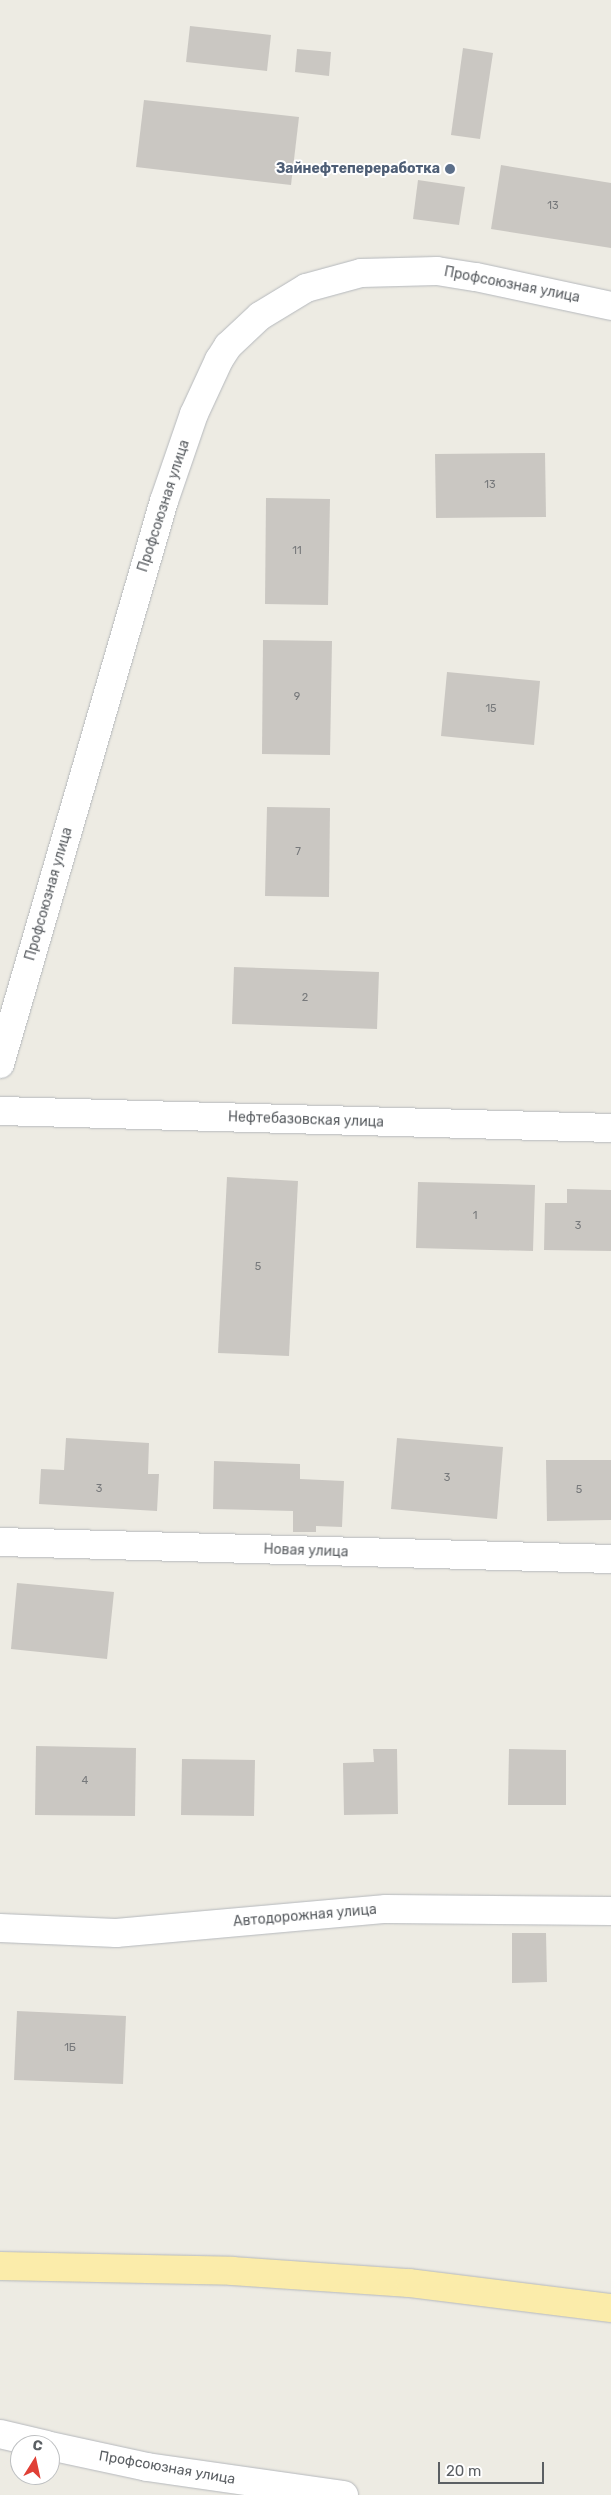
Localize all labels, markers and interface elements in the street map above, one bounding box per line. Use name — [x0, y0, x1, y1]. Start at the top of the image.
place label: Зайнефтепереработка — [276, 161, 440, 177]
marker: Зайнефтепереработка — [444, 163, 456, 175]
house number: 13 — [547, 199, 559, 213]
street label: Профсоюзная улица — [443, 264, 581, 306]
street label: Профсоюзная улица — [135, 438, 193, 574]
house number: 13 — [484, 478, 496, 492]
house number: 11 — [292, 544, 302, 558]
house number: 9 — [294, 690, 300, 704]
house number: 15 — [485, 702, 497, 716]
street label: Профсоюзная улица — [22, 825, 76, 963]
house number: 7 — [295, 845, 301, 859]
house number: 2 — [302, 991, 308, 1005]
street label: Нефтебазовская улица — [228, 1109, 384, 1131]
house number: 1 — [473, 1209, 477, 1223]
house number: 3 — [575, 1219, 581, 1233]
house number: 5 — [255, 1260, 261, 1274]
house number: 3 — [444, 1471, 450, 1485]
house number: 3 — [96, 1482, 102, 1496]
house number: 5 — [576, 1483, 582, 1497]
street label: Новая улица — [263, 1541, 349, 1561]
house number: 4 — [82, 1774, 88, 1788]
street label: Автодорожная улица — [233, 1901, 377, 1931]
house number: 1Б — [64, 2041, 76, 2055]
north arrow — [10, 2435, 60, 2485]
text: С — [31, 2436, 44, 2455]
street label: Профсоюзная улица — [98, 2448, 236, 2488]
scale bar — [441, 2452, 547, 2484]
text: 20 m — [446, 2462, 481, 2480]

